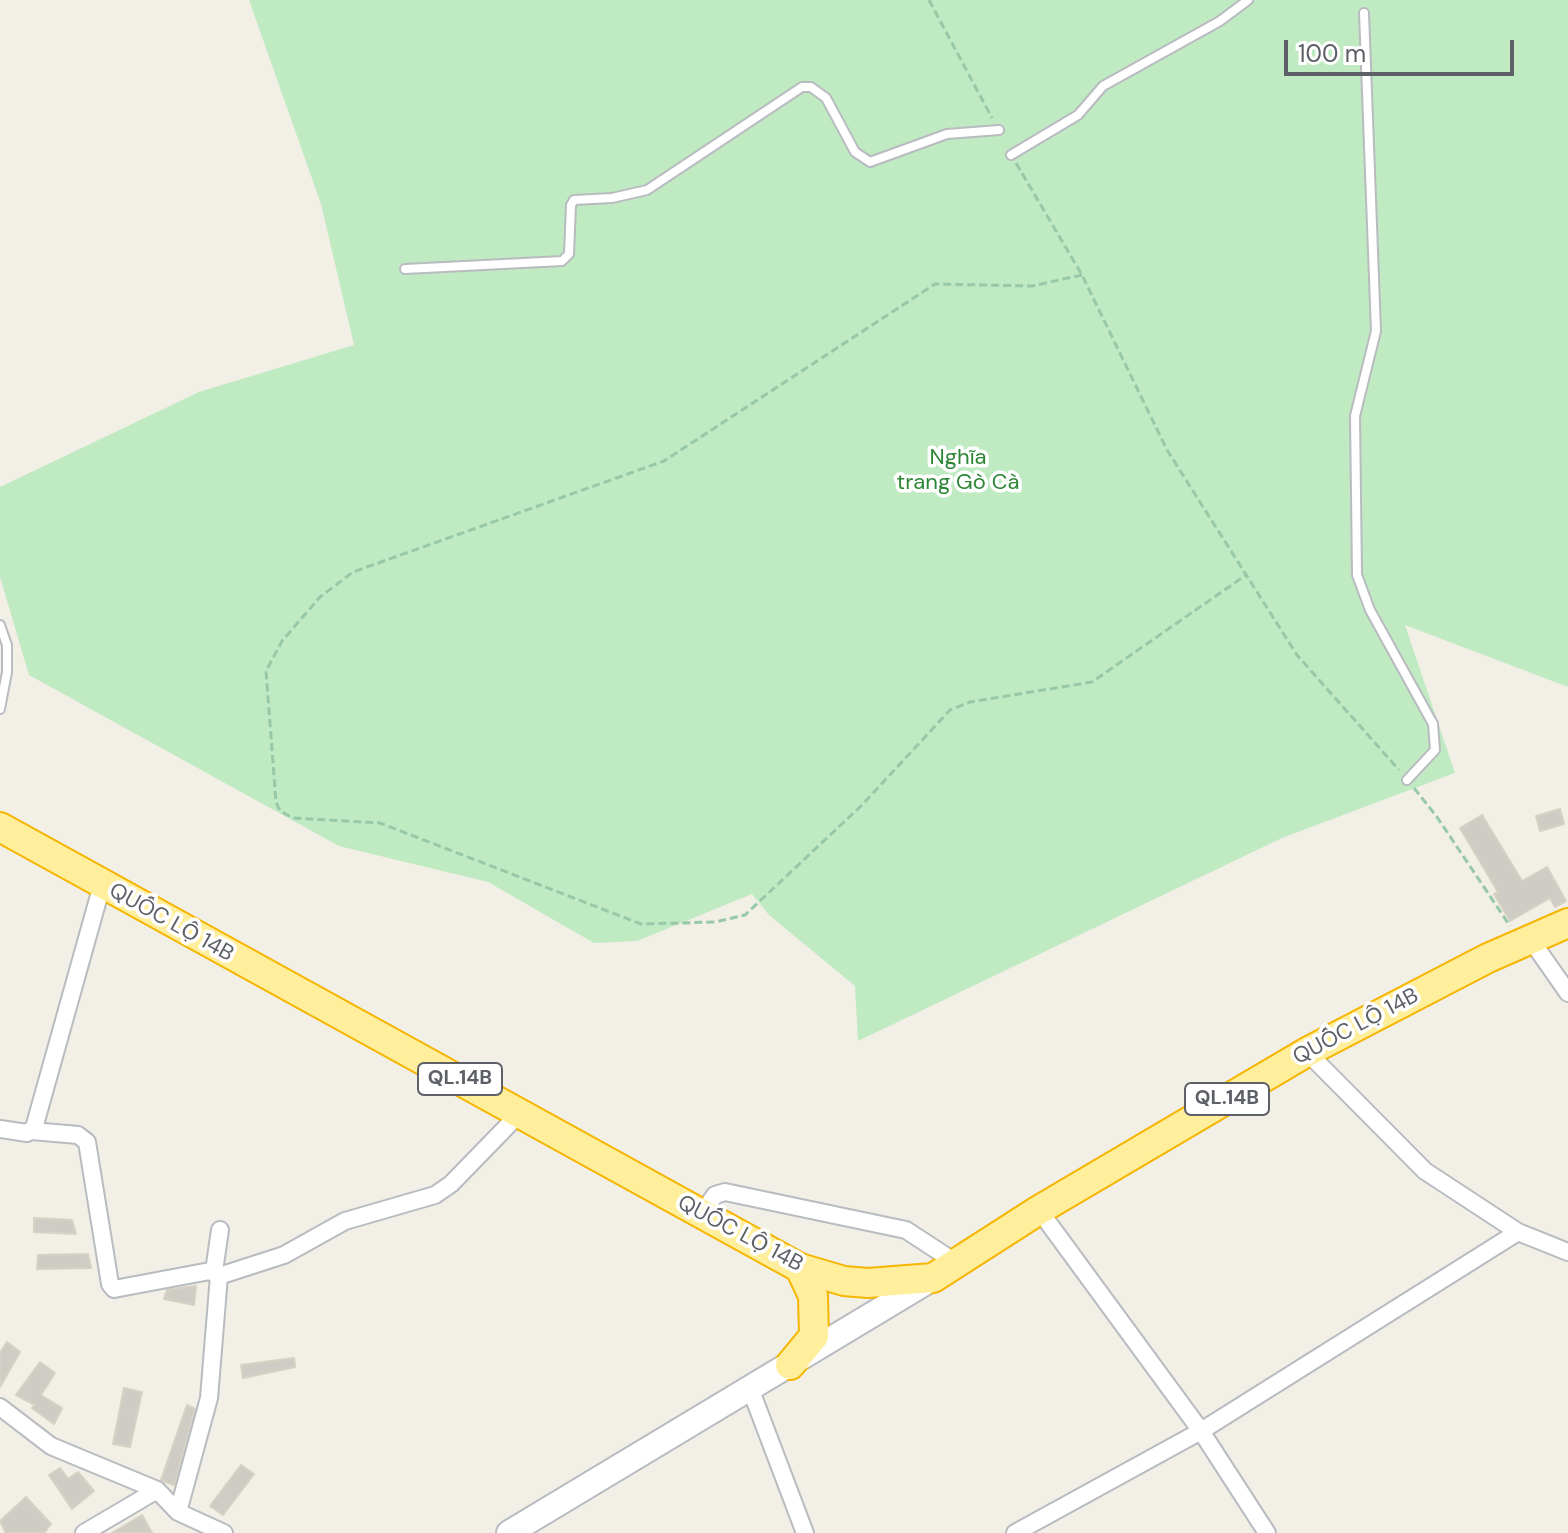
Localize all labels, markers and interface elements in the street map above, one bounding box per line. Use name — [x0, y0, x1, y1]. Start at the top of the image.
scale bar — [1288, 24, 1518, 74]
text: 100 m — [1298, 38, 1366, 69]
park label: Nghĩa trang Gò Cà — [897, 445, 1019, 496]
street label: QUỐC LỘ 14B — [104, 878, 238, 968]
street label: QUỐC LỘ 14B — [1289, 983, 1423, 1071]
road number: QL.14B — [418, 1063, 502, 1095]
road number: QL.14B — [1185, 1083, 1269, 1115]
street label: QUỐC LỘ 14B — [673, 1190, 807, 1278]

